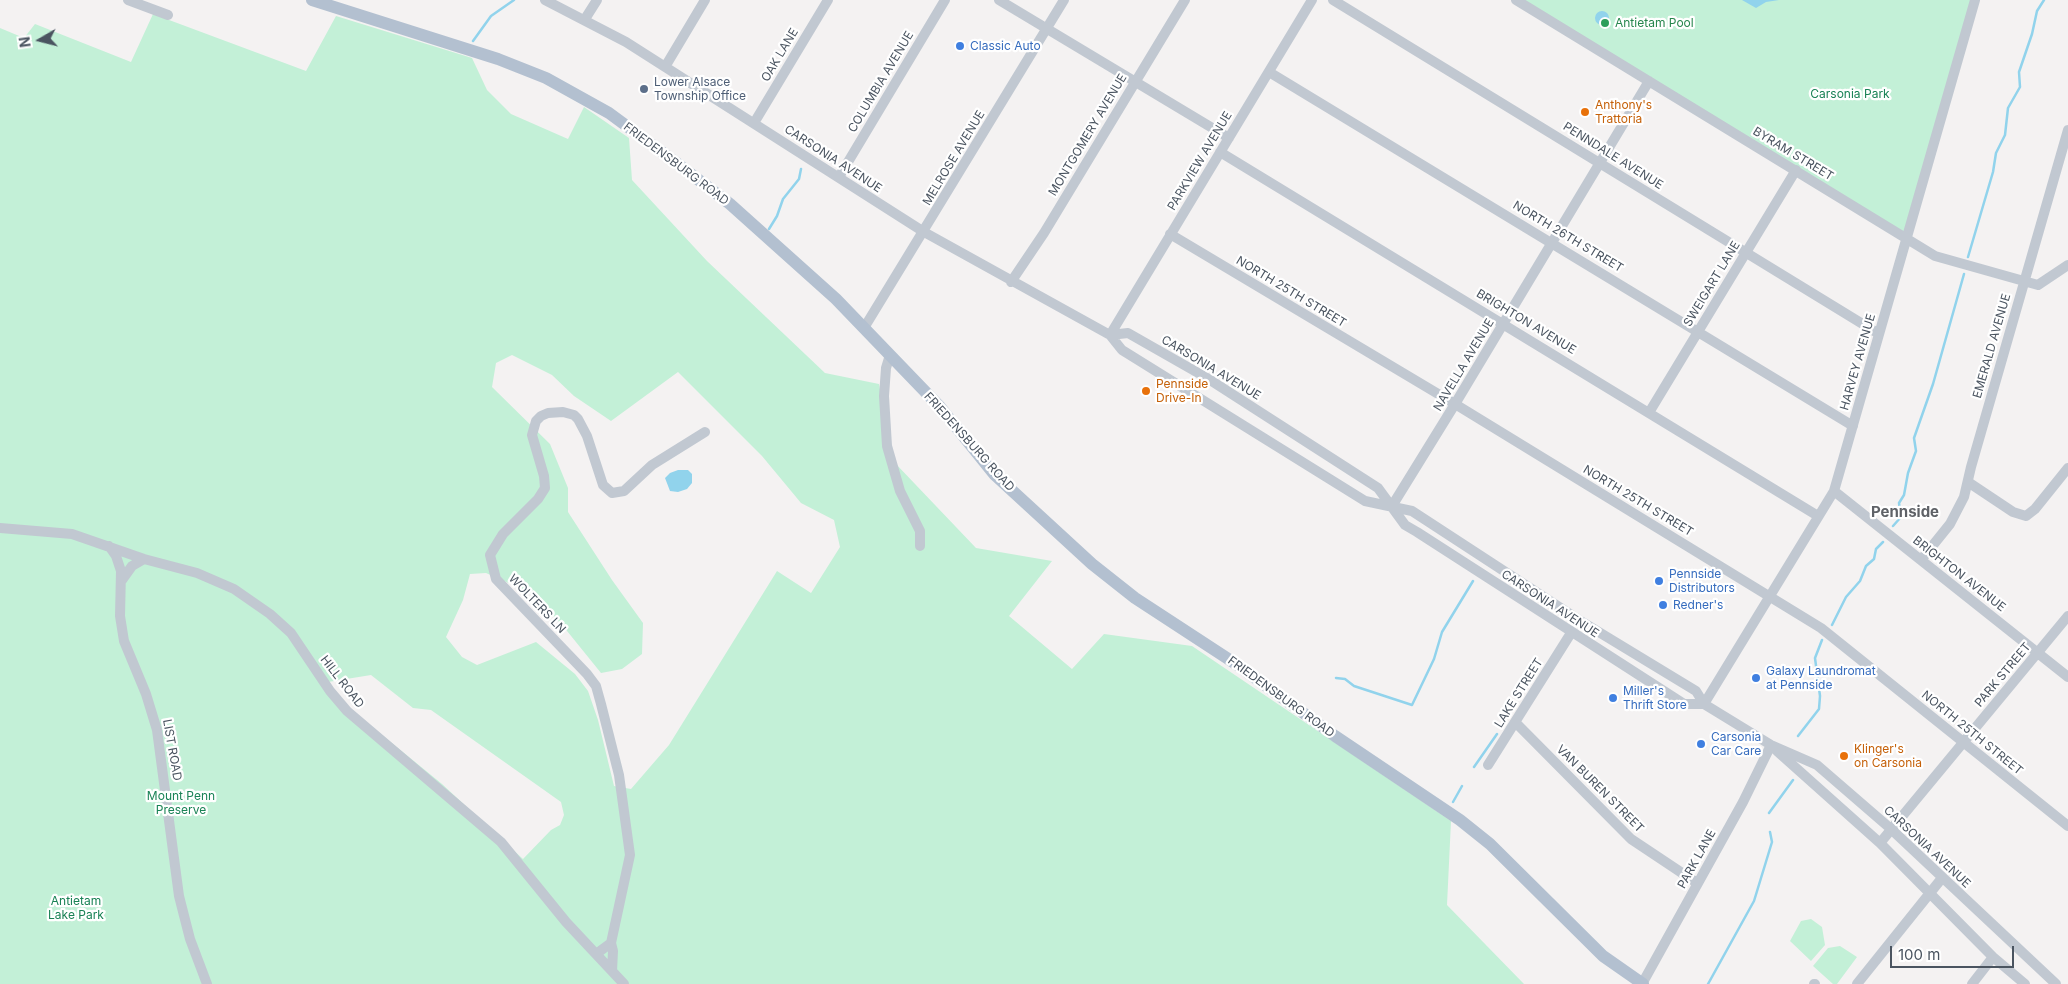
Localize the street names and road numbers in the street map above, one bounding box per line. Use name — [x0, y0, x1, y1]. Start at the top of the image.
street label: OAK LANE — [758, 26, 802, 84]
street label: COLUMBIA AVENUE — [845, 29, 917, 135]
street label: MONTGOMERY AVENUE — [1046, 71, 1130, 199]
street label: MELROSE AVENUE — [920, 108, 988, 208]
street label: PARKVIEW AVENUE — [1165, 109, 1235, 213]
street label: PENNDALE AVENUE — [1560, 119, 1666, 193]
street label: FRIEDENSBURG ROAD — [621, 120, 731, 208]
street label: CARSONIA AVENUE — [782, 122, 884, 196]
street label: BYRAM STREET — [1750, 124, 1836, 184]
street label: NORTH 26TH STREET — [1510, 198, 1626, 276]
street label: SWEIGART LANE — [1681, 239, 1743, 329]
street label: NORTH 25TH STREET — [1233, 253, 1349, 331]
street label: BRIGHTON AVENUE — [1474, 287, 1578, 357]
street label: EMERALD AVENUE — [1970, 292, 2014, 400]
street label: HARVEY AVENUE — [1837, 312, 1879, 412]
street label: NAVELLA AVENUE — [1431, 316, 1497, 414]
street label: CARSONIA AVENUE — [1159, 333, 1263, 403]
street label: FRIEDENSBURG ROAD — [921, 390, 1017, 494]
street label: NORTH 25TH STREET — [1580, 462, 1696, 540]
street label: BRIGHTON AVENUE — [1910, 533, 2008, 615]
street label: CARSONIA AVENUE — [1499, 567, 1601, 641]
street label: WOLTERS LN — [505, 572, 569, 636]
street label: PARK STREET — [1972, 640, 2034, 710]
street label: HILL ROAD — [317, 653, 367, 711]
street label: FRIEDENSBURG ROAD — [1225, 654, 1337, 740]
street label: LAKE STREET — [1492, 656, 1546, 730]
street label: NORTH 25TH STREET — [1919, 688, 2025, 778]
street label: LIST ROAD — [160, 718, 184, 782]
street label: VAN BUREN STREET — [1553, 742, 1647, 836]
street label: CARSONIA AVENUE — [1881, 803, 1973, 891]
street label: PARK LANE — [1675, 827, 1719, 891]

